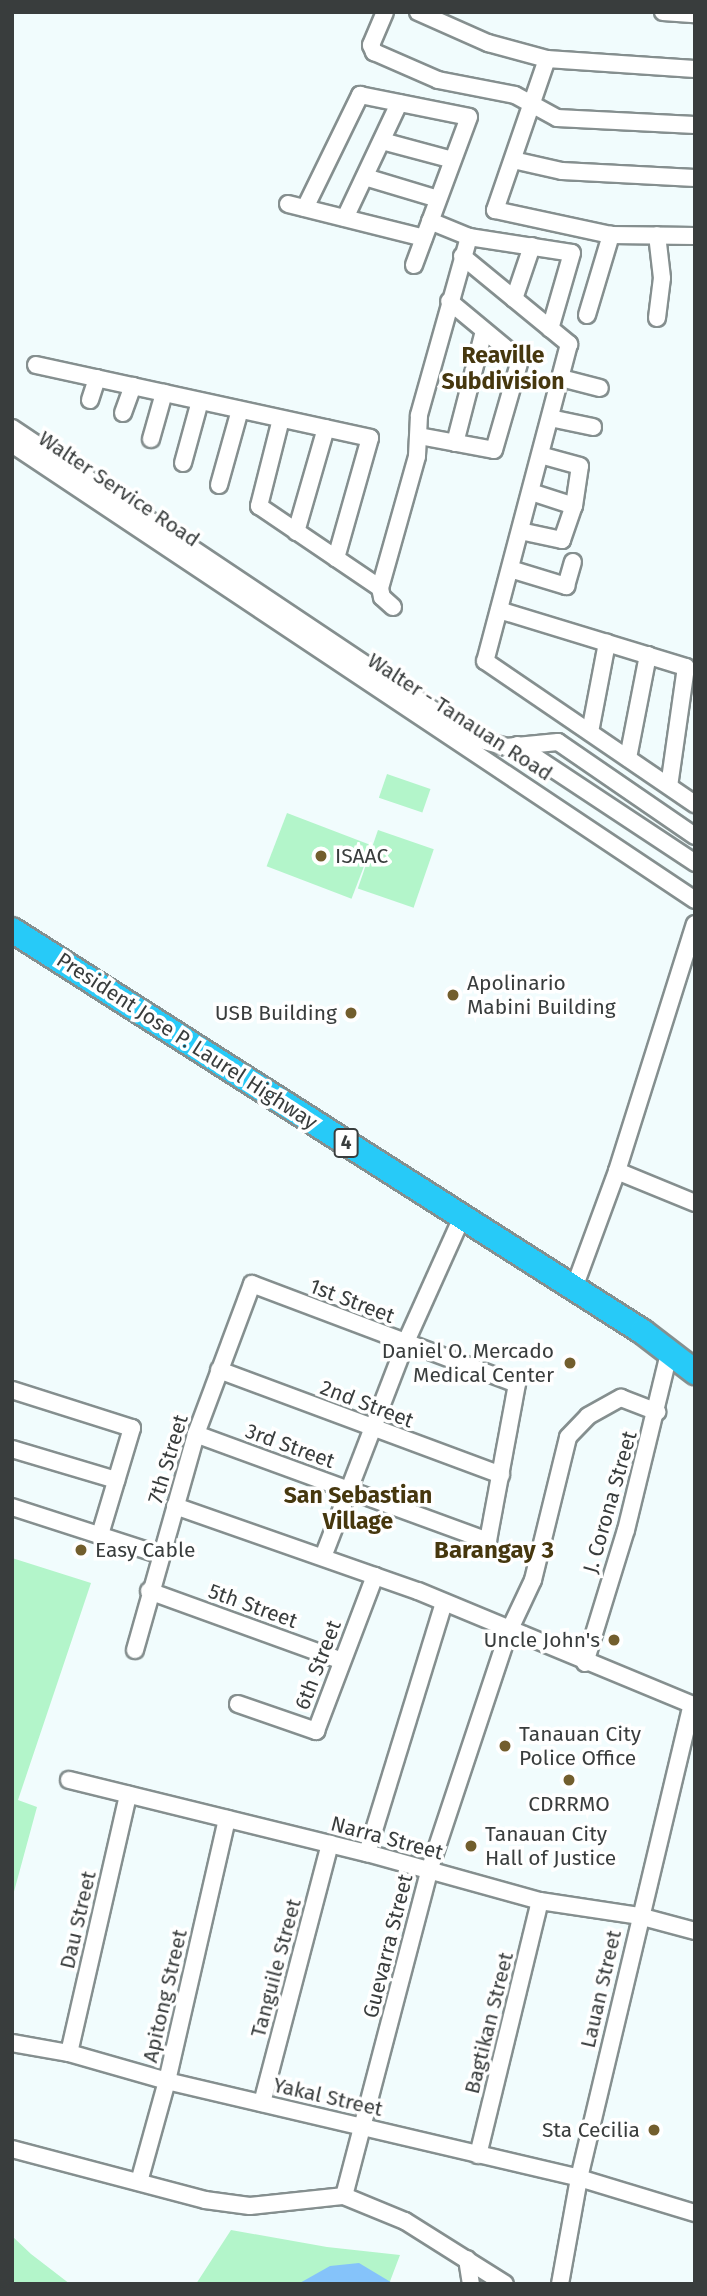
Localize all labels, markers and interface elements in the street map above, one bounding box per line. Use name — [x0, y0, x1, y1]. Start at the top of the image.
district label: Reaville Subdivision — [442, 341, 564, 395]
street label: Walter Service Road — [34, 426, 204, 552]
street label: Walter - Tanauan Road — [363, 648, 557, 786]
place label: ISAAC — [335, 843, 388, 869]
marker: ISAAC — [313, 848, 329, 864]
street label: President Jose P. Laurel Highway — [52, 947, 322, 1135]
place label: Apolinario Mabini Building — [467, 970, 616, 1020]
marker: Apolinario Mabini Building — [445, 987, 461, 1003]
place label: USB Building — [215, 1000, 337, 1026]
marker: USB Building — [343, 1005, 359, 1021]
road number: 4 — [332, 1128, 360, 1158]
street label: 1st Street — [306, 1273, 398, 1329]
place label: Daniel O. Mercado Medical Center — [382, 1338, 554, 1388]
marker: Daniel O. Mercado Medical Center — [560, 1353, 580, 1373]
street label: 2nd Street — [317, 1375, 417, 1433]
street label: 7th Street — [143, 1411, 193, 1507]
street label: 3rd Street — [242, 1418, 338, 1474]
street label: J. Corona Street — [578, 1428, 642, 1576]
district label: San Sebastian Village — [284, 1481, 432, 1535]
place label: Easy Cable — [95, 1537, 195, 1563]
district label: Barangay 3 — [434, 1537, 554, 1565]
marker: Easy Cable — [73, 1542, 89, 1558]
street label: 5th Street — [205, 1578, 301, 1634]
street label: 6th Street — [289, 1617, 347, 1713]
place label: Uncle John's — [483, 1627, 600, 1653]
marker: Uncle John's — [606, 1632, 622, 1648]
place label: Tanauan City Police Office — [519, 1721, 641, 1771]
marker: Tanauan City Police Office — [497, 1738, 513, 1754]
marker: CDRRMO — [561, 1772, 577, 1788]
place label: CDRRMO — [528, 1791, 610, 1817]
street label: Narra Street — [328, 1811, 446, 1865]
place label: Tanauan City Hall of Justice — [485, 1821, 616, 1871]
marker: Tanauan City Hall of Justice — [463, 1838, 479, 1854]
street label: Dau Street — [55, 1869, 101, 1971]
street label: Guevarra Street — [358, 1871, 418, 2021]
street label: Tanguile Street — [245, 1896, 307, 2040]
street label: Apitong Street — [137, 1927, 193, 2065]
street label: Lauan Street — [575, 1928, 627, 2050]
street label: Bagtikan Street — [459, 1950, 519, 2096]
street label: Yakal Street — [271, 2072, 385, 2122]
place label: Sta Cecilia — [542, 2117, 640, 2143]
marker: Sta Cecilia — [646, 2122, 662, 2138]

